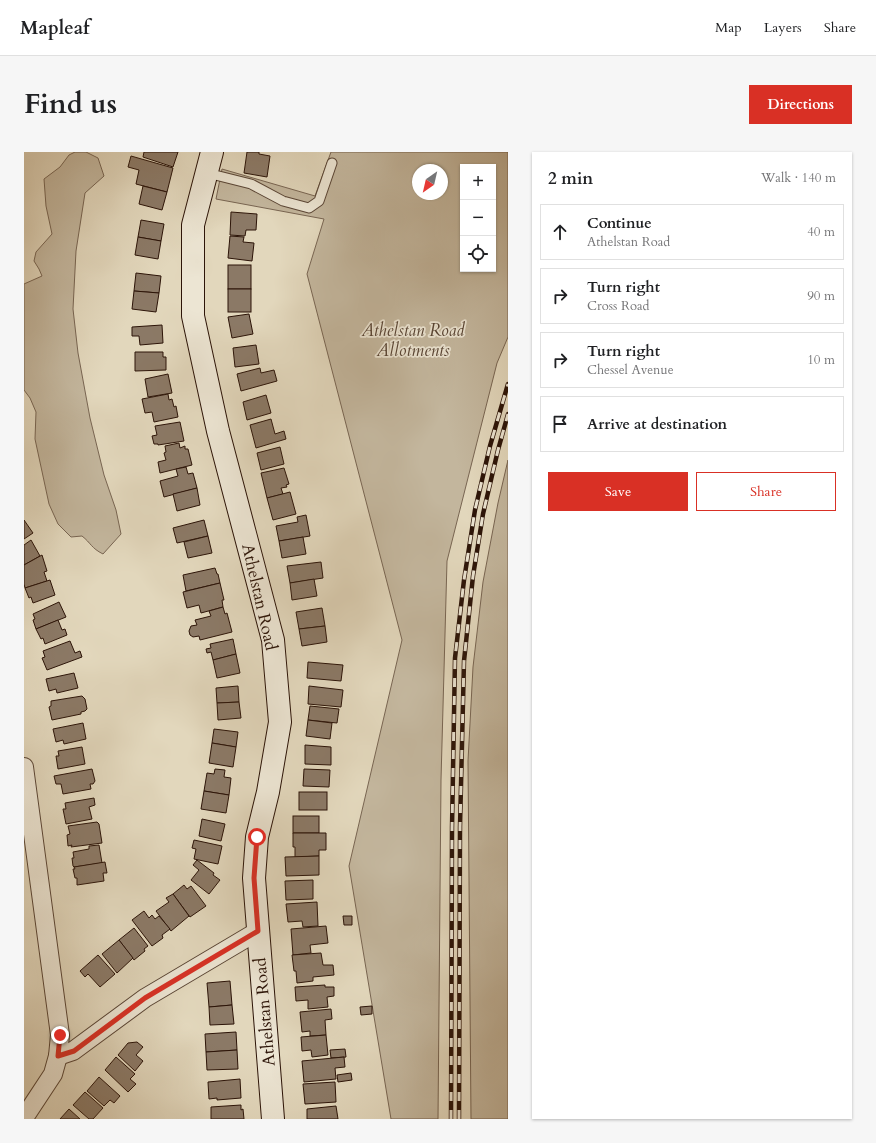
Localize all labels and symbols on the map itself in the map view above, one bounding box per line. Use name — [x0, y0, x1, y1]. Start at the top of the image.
north arrow — [412, 164, 448, 200]
park label: Athelstan Road Allotments — [360, 319, 465, 362]
street label: Athelstan Road — [236, 541, 283, 653]
route start — [248, 828, 266, 846]
street label: Athelstan Road — [248, 957, 281, 1067]
route end — [51, 1026, 69, 1044]

